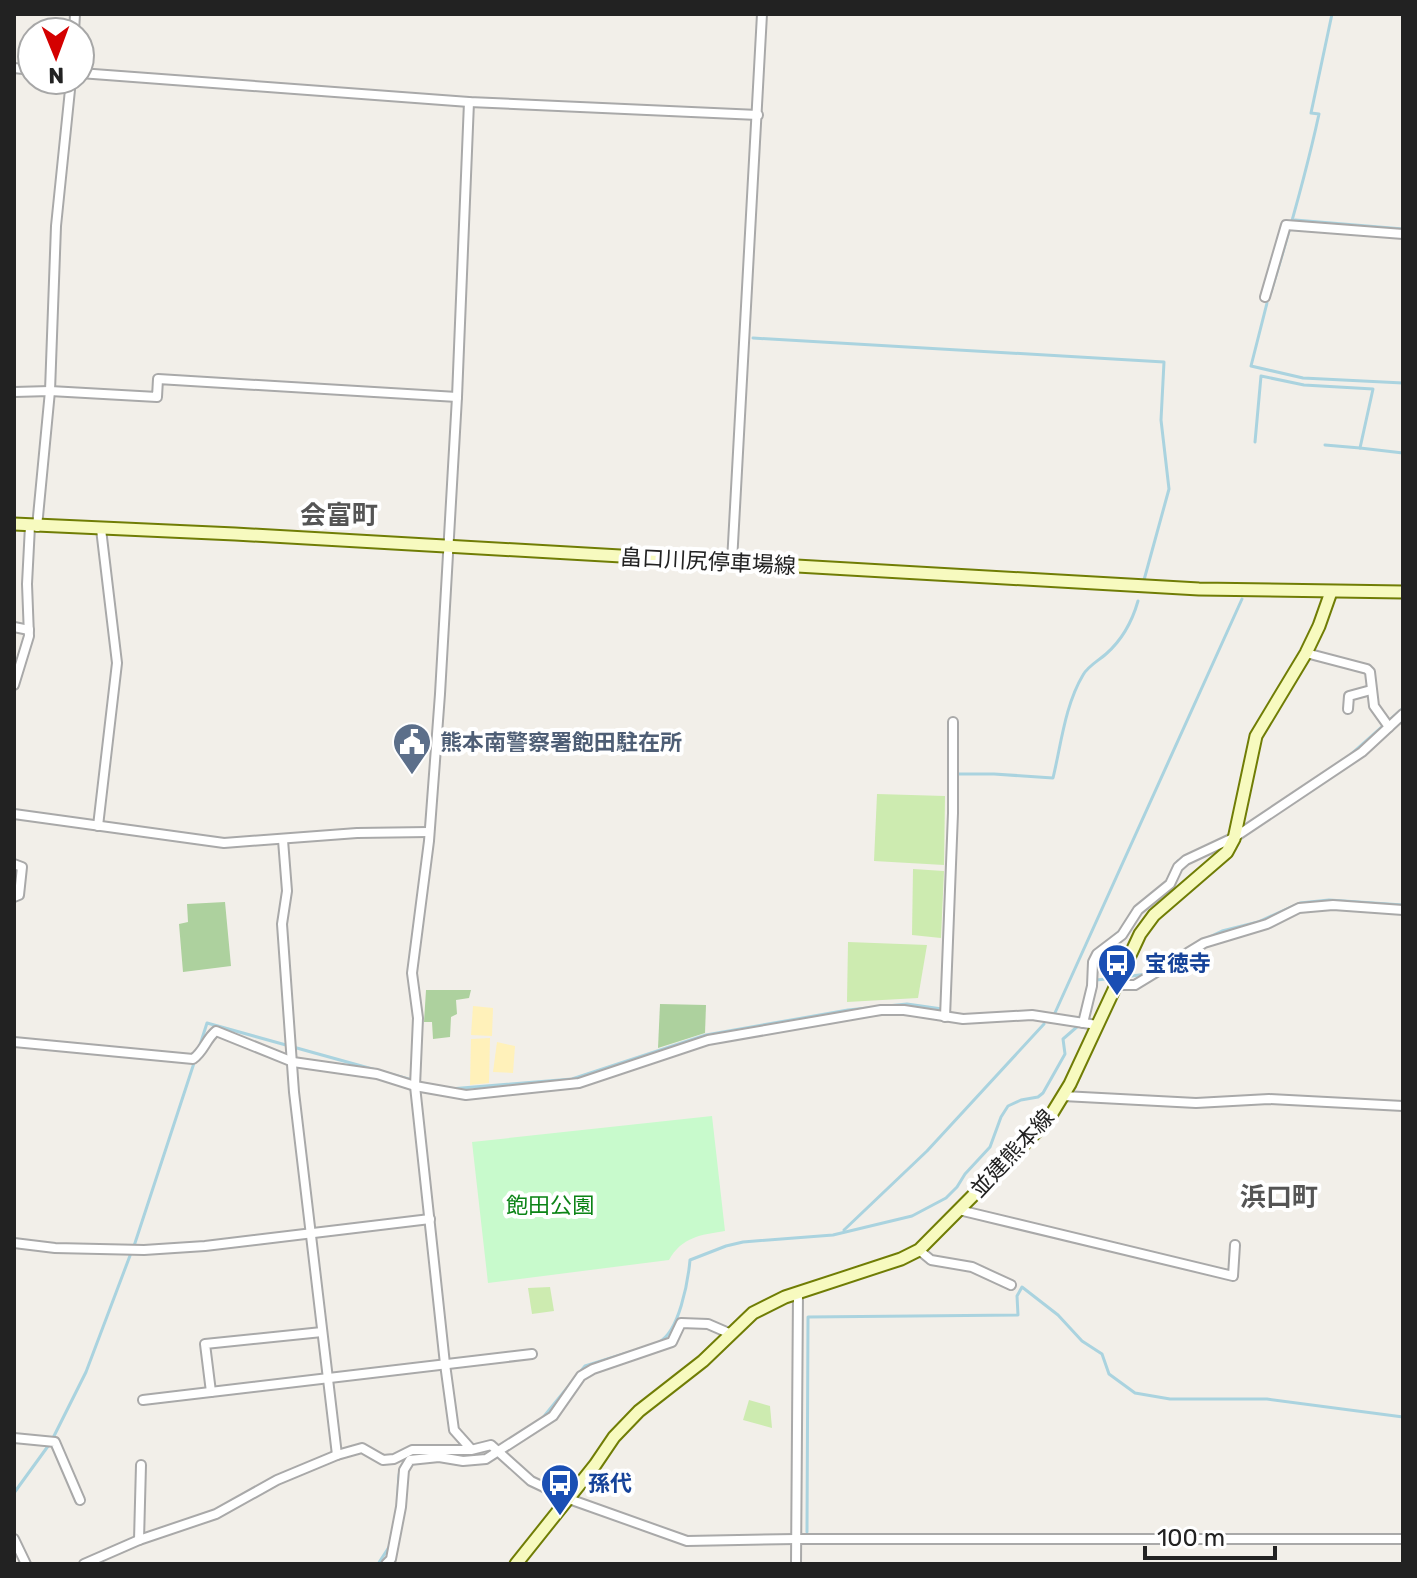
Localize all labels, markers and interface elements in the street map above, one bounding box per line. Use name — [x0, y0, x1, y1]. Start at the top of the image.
north arrow — [16, 16, 96, 96]
text: N — [48, 62, 64, 89]
district label: 会富町 — [300, 500, 378, 531]
street label: 畠口川尻停車場線 — [619, 543, 797, 580]
public building icon: 熊本南警察署飽田駐在所 — [391, 721, 433, 776]
place label: 熊本南警察署飽田駐在所 — [440, 729, 682, 756]
bus stop icon: 宝徳寺 — [1096, 942, 1138, 997]
place label: 宝徳寺 — [1145, 950, 1211, 977]
street label: 並建熊本線 — [965, 1104, 1060, 1203]
district label: 浜口町 — [1240, 1182, 1318, 1213]
park label: 飽田公園 — [506, 1192, 594, 1219]
bus stop icon: 孫代 — [539, 1462, 581, 1517]
place label: 孫代 — [588, 1470, 632, 1497]
scale bar — [1145, 1510, 1275, 1560]
text: 100 m — [1157, 1524, 1225, 1552]

